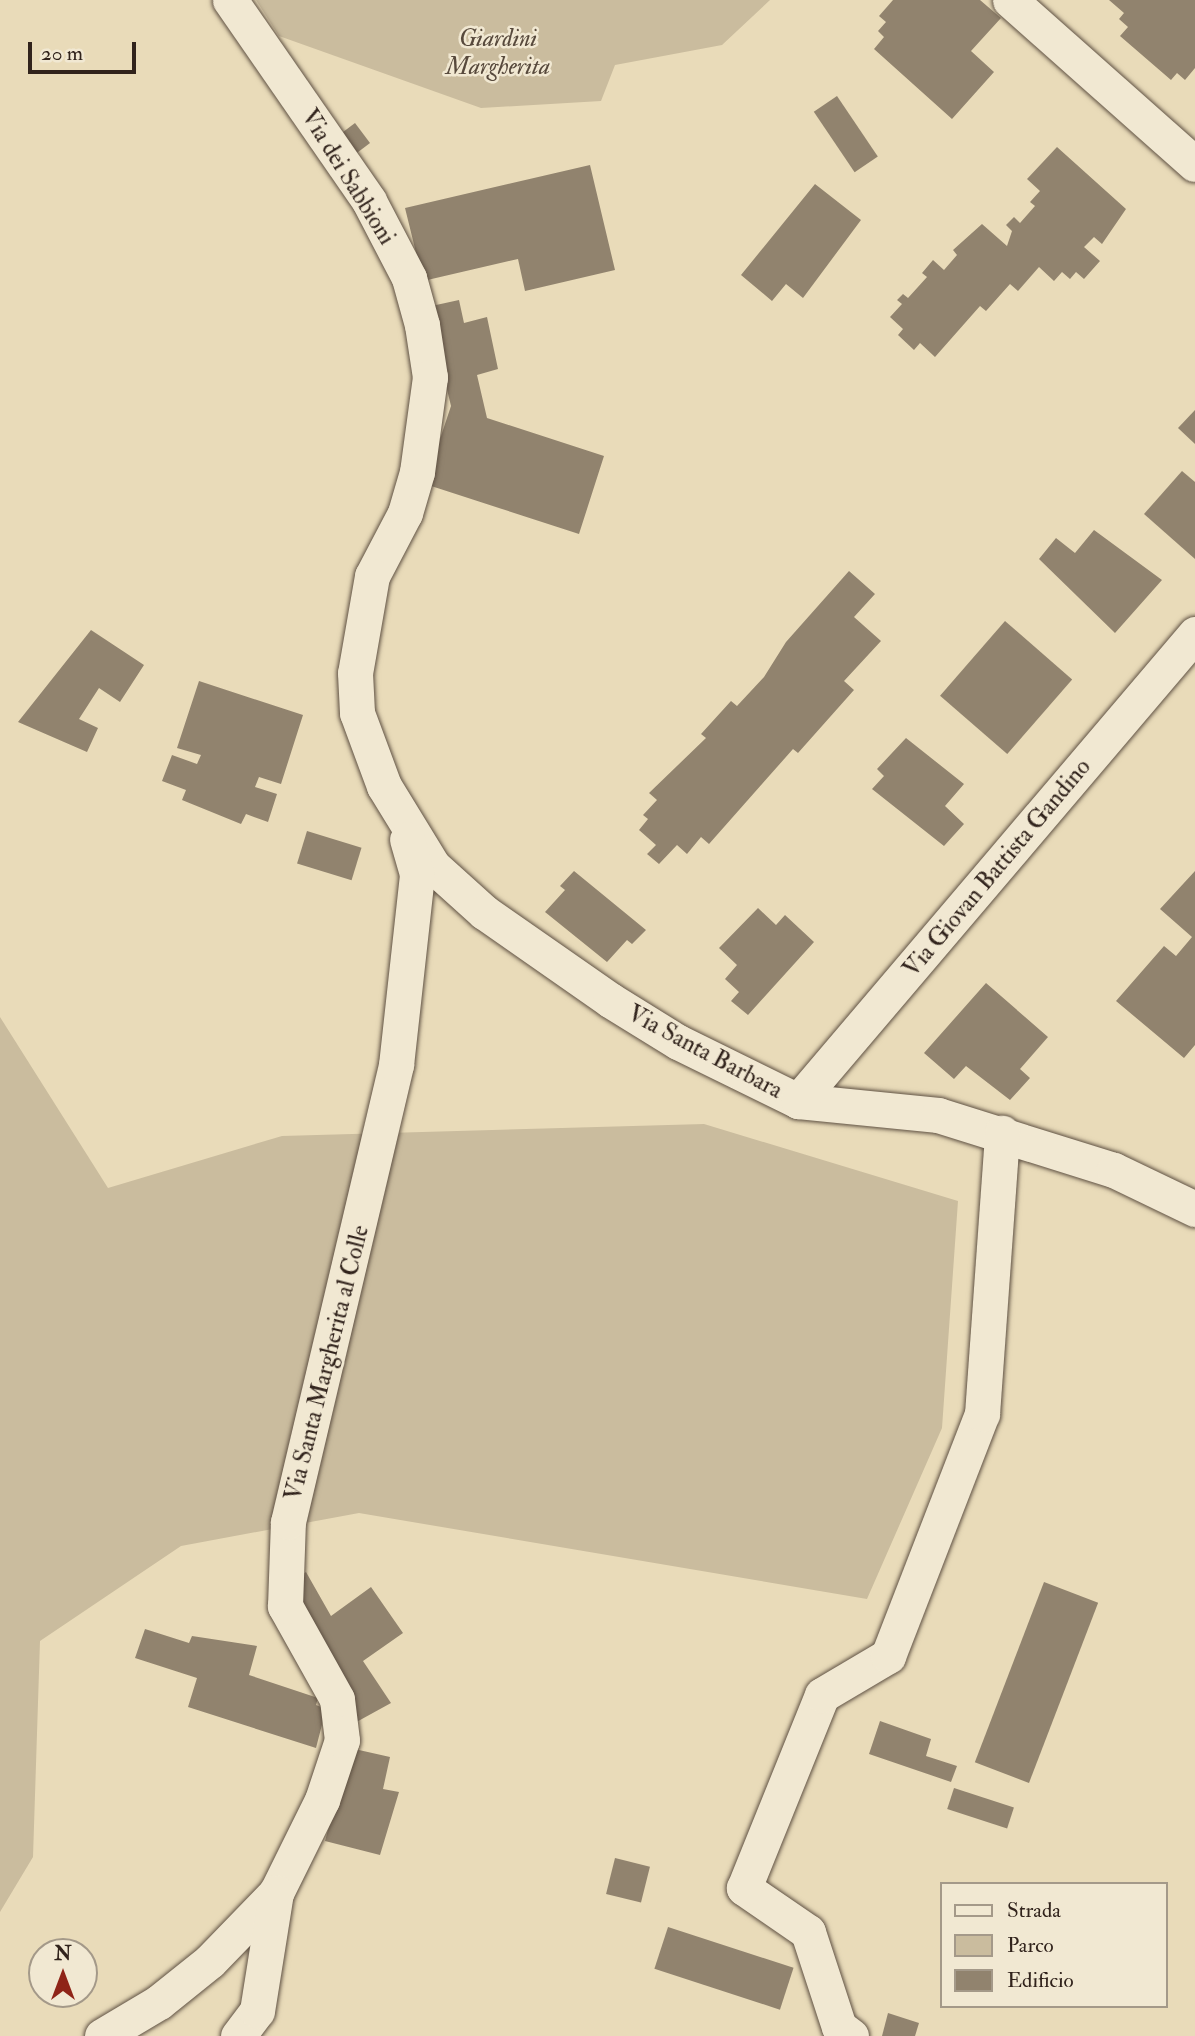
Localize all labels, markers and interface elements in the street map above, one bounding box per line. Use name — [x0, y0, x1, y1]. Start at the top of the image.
park label: Giardini Margherita — [446, 25, 550, 81]
scale bar — [32, 28, 140, 72]
text: 20 m — [41, 40, 83, 67]
street label: Via dei Sabbioni — [295, 104, 401, 250]
street label: Via Giovan Battista Gandino — [897, 753, 1097, 983]
street label: Via Santa Barbara — [623, 999, 787, 1105]
street label: Via Santa Margherita al Colle — [279, 1222, 375, 1504]
legend — [940, 1882, 1167, 2008]
text: Strada — [1007, 1897, 1061, 1924]
text: Parco — [1007, 1932, 1054, 1959]
north arrow — [28, 1938, 98, 2008]
text: N — [54, 1942, 72, 1966]
text: Edificio — [1007, 1967, 1074, 1994]

